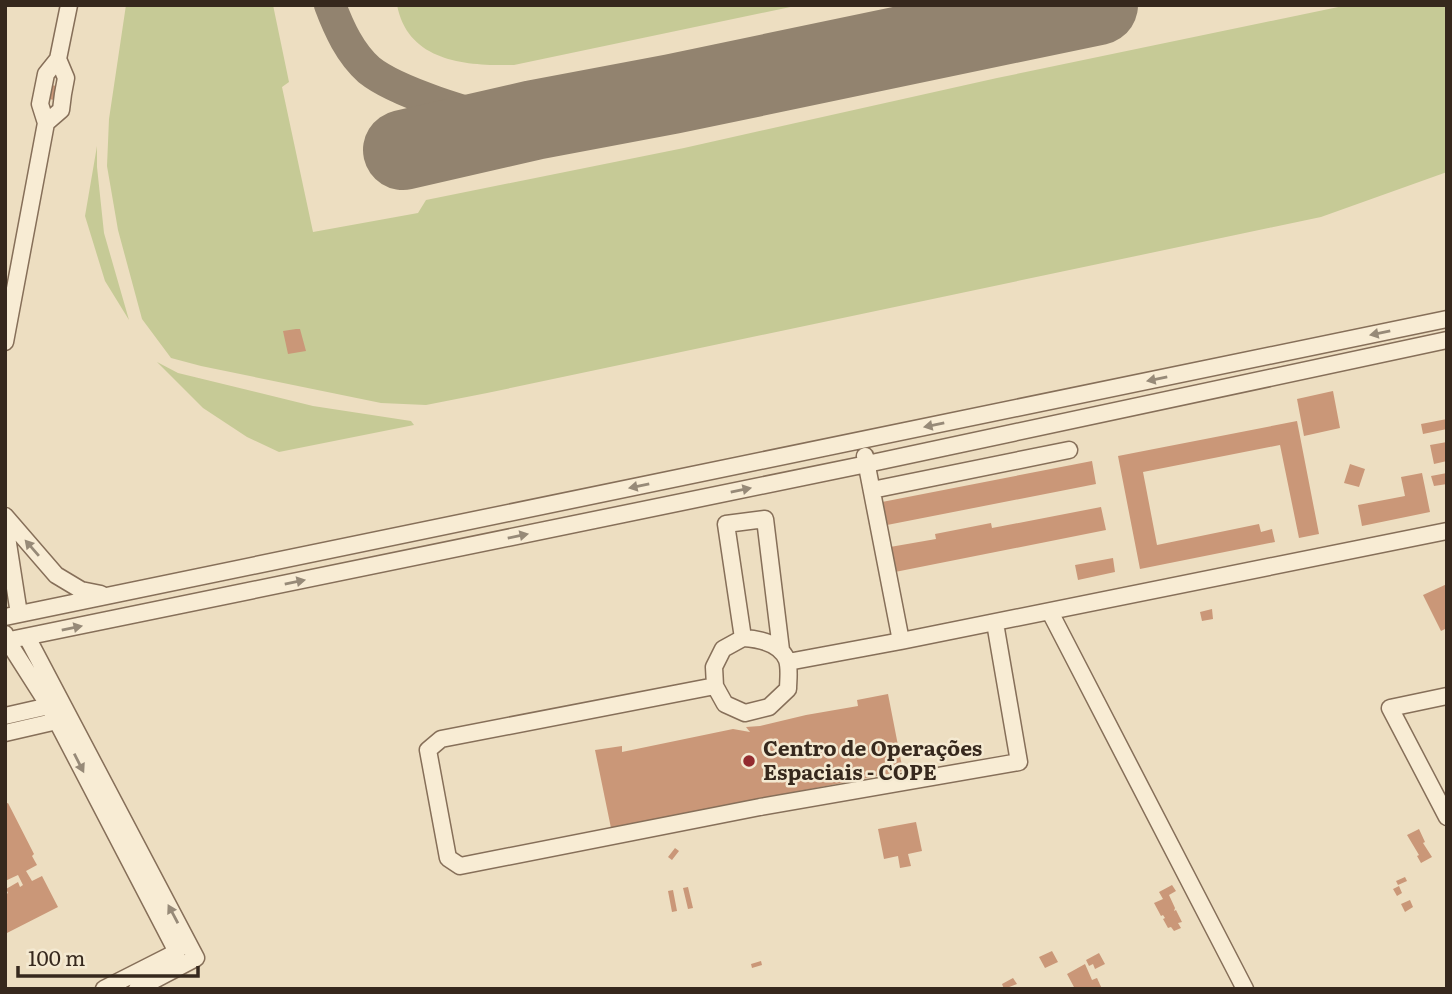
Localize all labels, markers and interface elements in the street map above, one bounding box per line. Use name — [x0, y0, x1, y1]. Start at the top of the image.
one-way arrow — [1369, 328, 1391, 339]
one-way arrow — [1146, 374, 1168, 385]
one-way arrow — [923, 419, 945, 430]
one-way arrow — [628, 480, 650, 491]
one-way arrow — [730, 484, 752, 495]
one-way arrow — [507, 530, 529, 541]
one-way arrow — [25, 540, 40, 557]
one-way arrow — [284, 576, 306, 587]
one-way arrow — [61, 622, 83, 633]
place label: Centro de Operações Espaciais - COPE — [763, 731, 982, 786]
one-way arrow — [73, 753, 84, 773]
marker: Centro de Operações Espaciais - COPE — [741, 753, 757, 769]
one-way arrow — [167, 904, 179, 924]
scale bar — [18, 934, 198, 978]
text: 100 m — [28, 941, 85, 972]

